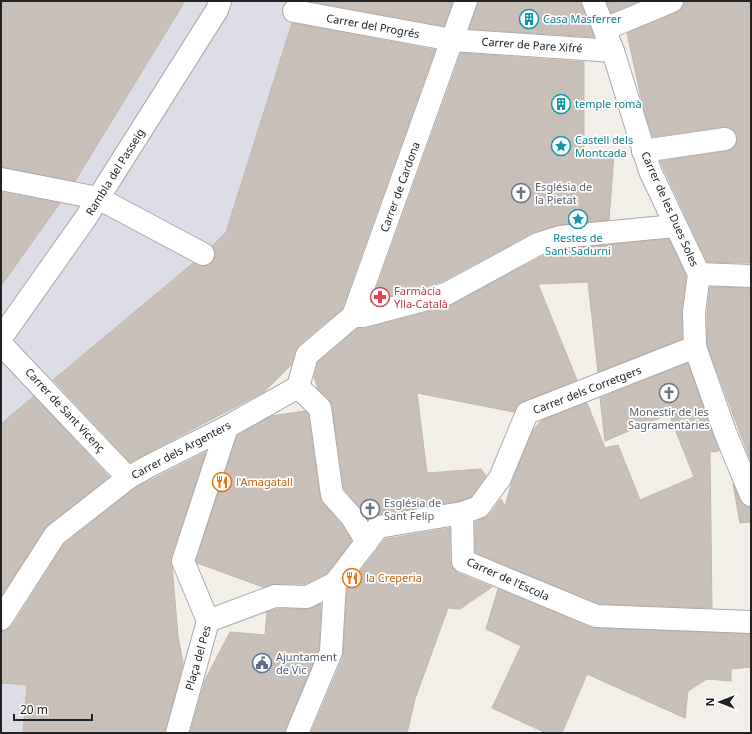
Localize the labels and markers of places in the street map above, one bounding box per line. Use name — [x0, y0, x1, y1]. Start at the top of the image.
building icon: Casa Masferrer — [518, 8, 540, 30]
place label: Casa Masferrer — [543, 11, 622, 26]
building icon: temple romà — [550, 93, 572, 115]
place label: temple romà — [575, 96, 642, 111]
place label: Castell dels Montcada — [575, 132, 633, 160]
place icon: Castell dels Montcada — [550, 135, 572, 157]
place label: Església de la Pietat — [535, 179, 592, 207]
church icon: Església de la Pietat — [510, 182, 532, 204]
place icon: Restes de Sant Sadurni — [567, 208, 589, 230]
place label: Restes de Sant Sadurni — [545, 230, 611, 258]
place label: Farmàcia Ylla-Català — [394, 283, 448, 311]
pharmacy icon: Farmàcia Ylla-Català — [369, 286, 391, 308]
church icon: Monestir de les Sagramentàries — [658, 382, 680, 404]
place label: Monestir de les Sagramentàries — [628, 404, 710, 432]
restaurant icon: l'Amagatall — [211, 471, 233, 493]
place label: l'Amagatall — [236, 474, 293, 489]
place label: Església de Sant Felip — [384, 495, 441, 523]
church icon: Església de Sant Felip — [359, 498, 381, 520]
restaurant icon: la Creperia — [341, 567, 363, 589]
place label: la Creperia — [366, 570, 422, 585]
place label: Ajuntament de Vic — [276, 649, 337, 677]
public building icon: Ajuntament de Vic — [251, 652, 273, 674]

